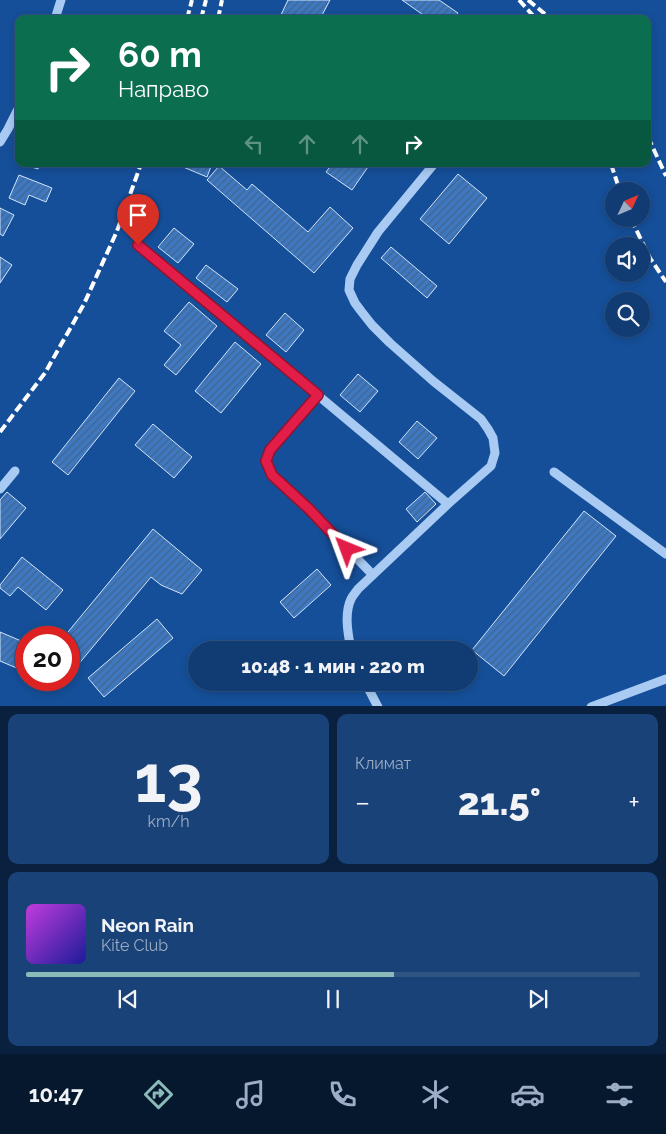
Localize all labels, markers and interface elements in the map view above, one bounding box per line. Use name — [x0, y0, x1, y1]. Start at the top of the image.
text: 60 m — [118, 34, 202, 75]
icon: right — [35, 35, 100, 100]
text: Направо — [118, 76, 209, 102]
icon: left — [240, 130, 268, 158]
icon: ahead — [293, 130, 321, 158]
icon: ahead — [346, 130, 374, 158]
icon: right — [399, 130, 427, 158]
north arrow — [605, 182, 650, 228]
map controls — [605, 182, 650, 337]
pin — [117, 194, 159, 245]
icon: arrive — [124, 201, 152, 229]
button: sound — [605, 237, 650, 282]
button: search — [605, 292, 650, 337]
position arrow — [320, 522, 372, 574]
speed limit sign: 20 — [15, 626, 80, 691]
text: 10:48 · 1 мин · 220 m — [241, 655, 425, 677]
text: 13 — [134, 741, 203, 817]
text: Климат — [355, 754, 411, 773]
text: 21.5° — [458, 779, 541, 824]
text: − — [355, 786, 370, 819]
text: + — [628, 786, 640, 819]
text: km/h — [147, 812, 190, 831]
text: Neon Rain — [101, 914, 194, 936]
text: Kite Club — [101, 936, 168, 955]
icon: previous — [114, 985, 142, 1013]
icon: pause — [319, 985, 347, 1013]
icon: next — [524, 985, 552, 1013]
icon: directions — [141, 1077, 176, 1112]
icon: music — [233, 1077, 268, 1112]
icon: phone — [325, 1077, 360, 1112]
icon: climate — [418, 1077, 453, 1112]
icon: car — [510, 1077, 545, 1112]
icon: filters — [602, 1077, 637, 1112]
text: 10:47 — [29, 1081, 83, 1107]

